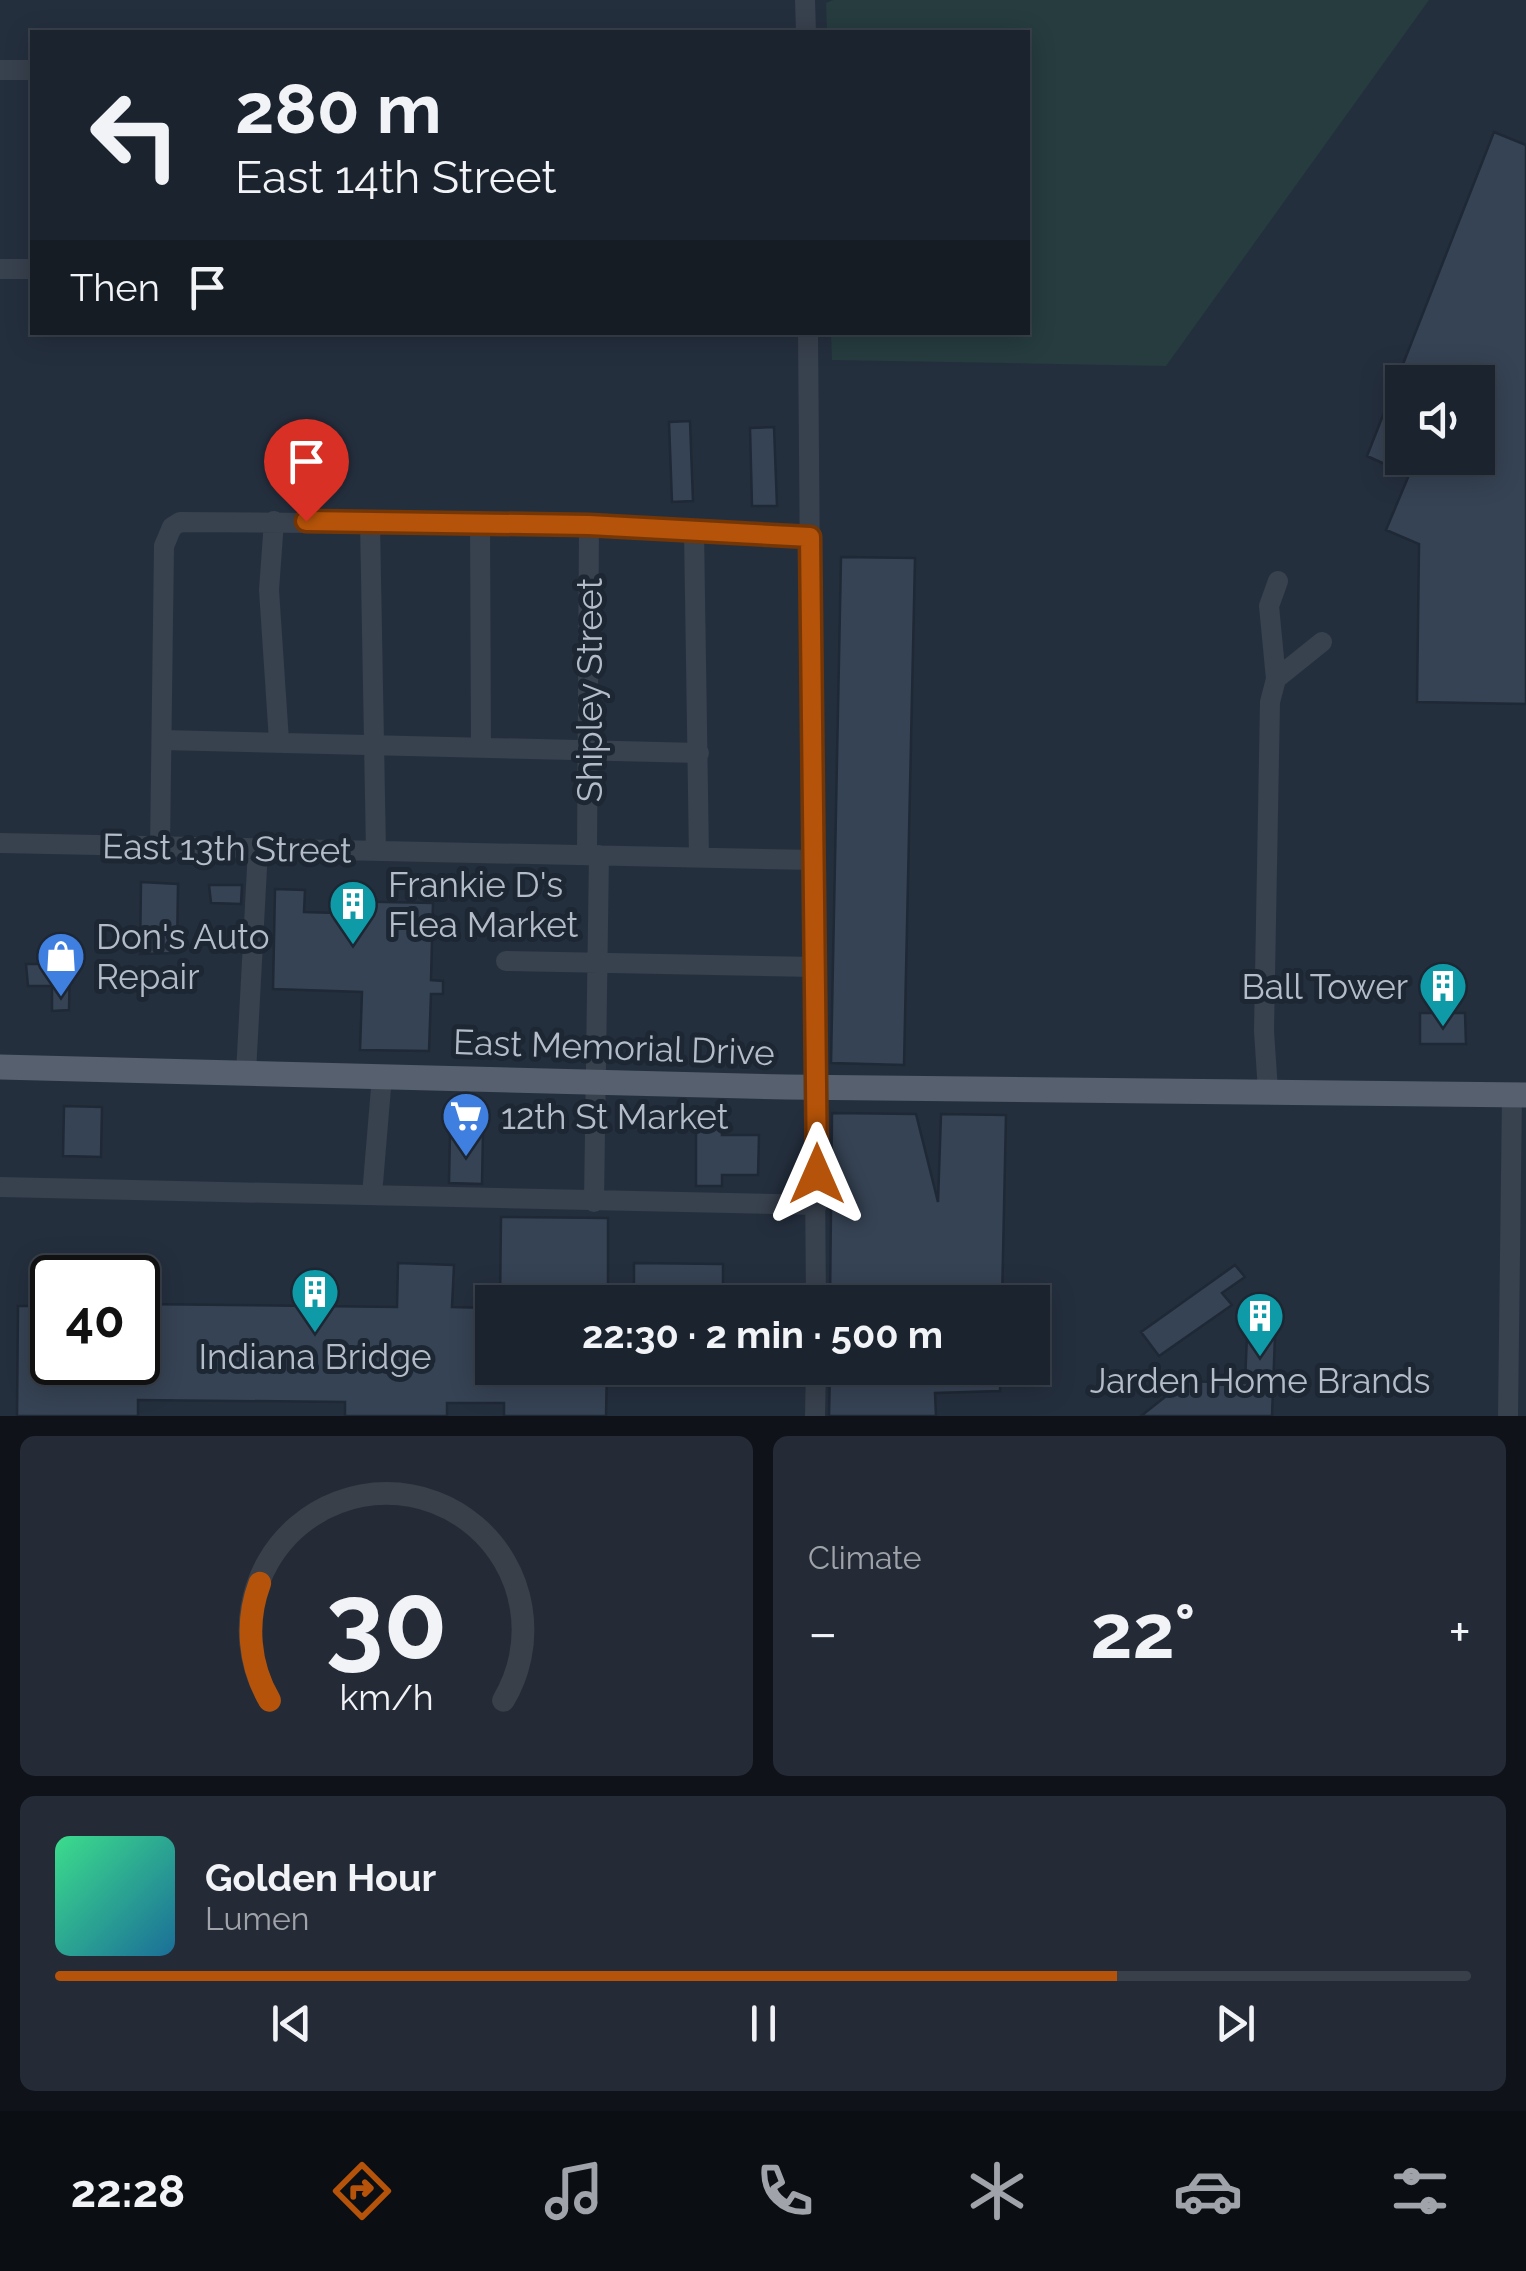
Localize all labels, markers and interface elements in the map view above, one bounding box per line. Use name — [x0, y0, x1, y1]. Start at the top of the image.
text: 280 m — [235, 67, 442, 149]
icon: left — [70, 70, 200, 200]
text: East 14th Street — [235, 151, 556, 204]
icon: arrive — [180, 260, 235, 315]
text: Then — [70, 265, 160, 310]
map controls — [1385, 365, 1495, 475]
button: sound — [1385, 365, 1495, 475]
pin — [264, 419, 349, 522]
icon: arrive — [279, 434, 334, 489]
street label: Shipley Street — [569, 578, 610, 802]
street label: East 13th Street — [102, 825, 352, 871]
place label: Frankie D's Flea Market — [388, 864, 579, 945]
building icon: Frankie D's Flea Market — [327, 878, 379, 946]
place label: Don's Auto Repair — [96, 916, 270, 997]
shop icon: Don's Auto Repair — [35, 930, 87, 998]
building icon: Ball Tower — [1417, 960, 1469, 1028]
place label: Ball Tower — [1241, 966, 1408, 1007]
street label: East Memorial Drive — [453, 1021, 775, 1073]
supermarket icon: 12th St Market — [440, 1090, 492, 1158]
place label: 12th St Market — [501, 1096, 729, 1137]
position arrow — [765, 1122, 869, 1226]
speed limit sign: 40 — [30, 1255, 160, 1385]
building icon: Indiana Bridge — [289, 1266, 341, 1334]
building icon: Jarden Home Brands — [1234, 1290, 1286, 1358]
text: 22:30 · 2 min · 500 m — [582, 1312, 943, 1357]
place label: Indiana Bridge — [198, 1336, 432, 1377]
place label: Jarden Home Brands — [1090, 1360, 1430, 1401]
text: Climate — [808, 1539, 922, 1576]
text: 30 — [326, 1560, 447, 1682]
text: 22° — [1090, 1587, 1196, 1676]
text: − — [808, 1600, 838, 1665]
text: + — [1448, 1600, 1471, 1665]
text: km/h — [339, 1676, 434, 1718]
text: Golden Hour — [205, 1855, 436, 1900]
text: Lumen — [205, 1900, 309, 1937]
icon: previous — [264, 1996, 319, 2051]
icon: pause — [736, 1996, 791, 2051]
icon: next — [1208, 1996, 1263, 2051]
icon: directions — [327, 2156, 397, 2226]
icon: music — [539, 2156, 609, 2226]
icon: phone — [750, 2156, 820, 2226]
icon: climate — [962, 2156, 1032, 2226]
icon: car — [1173, 2156, 1243, 2226]
icon: filters — [1385, 2156, 1455, 2226]
text: 22:28 — [71, 2165, 185, 2218]

